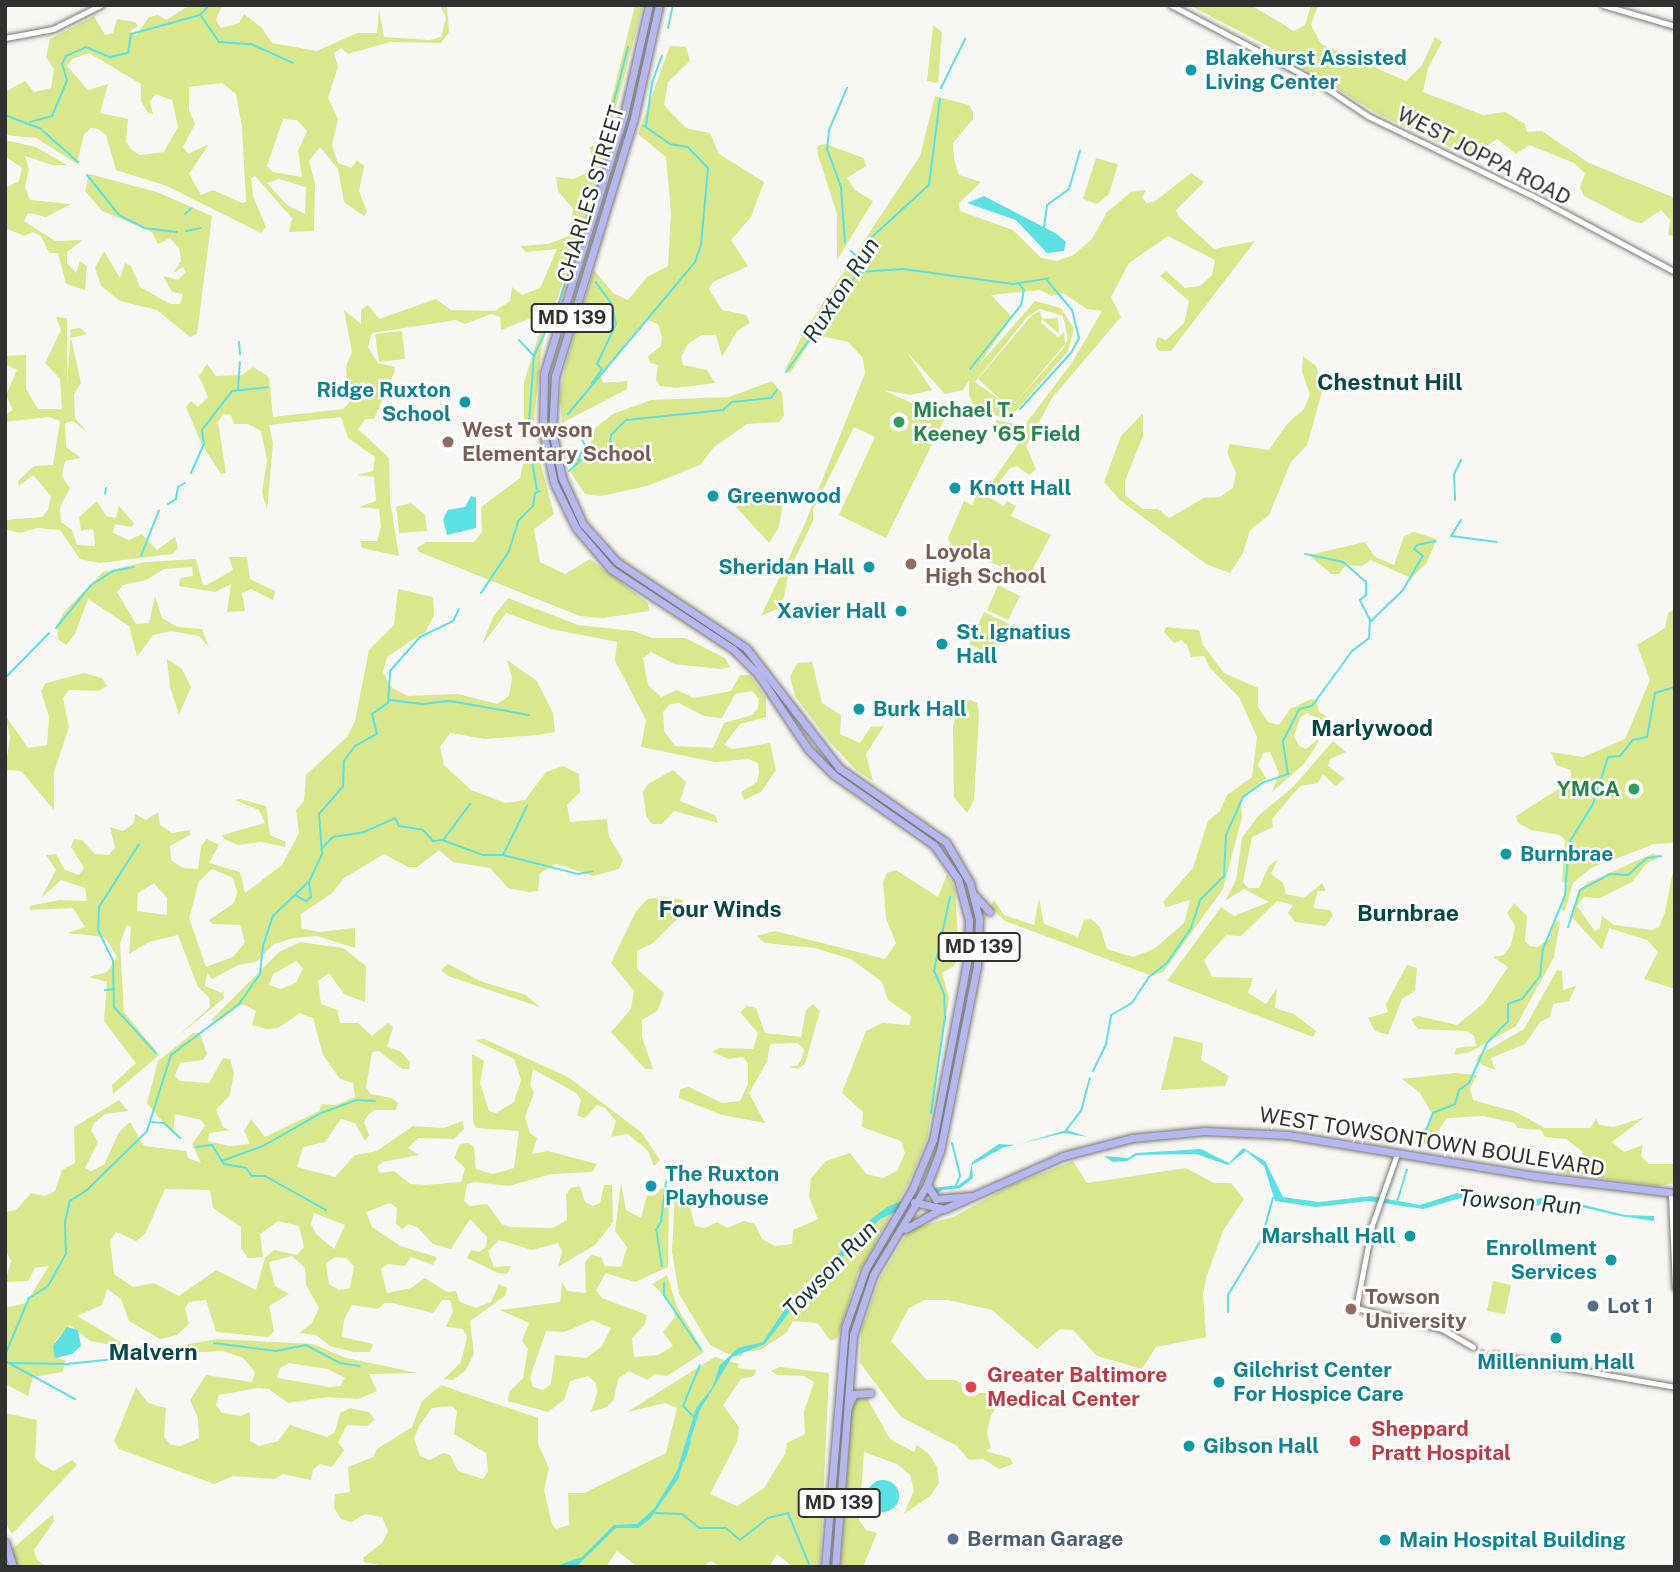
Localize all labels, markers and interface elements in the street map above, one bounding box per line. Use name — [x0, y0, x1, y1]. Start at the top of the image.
place label: Blakehurst Assisted Living Center — [1205, 45, 1407, 95]
marker: Blakehurst Assisted Living Center — [1183, 62, 1199, 78]
street label: WEST JOPPA ROAD — [1393, 101, 1575, 211]
street label: CHARLES STREET — [552, 103, 630, 285]
water label: Ruxton Run — [797, 232, 885, 348]
road number: MD 139 — [530, 302, 614, 334]
district label: Chestnut Hill — [1317, 368, 1463, 396]
place label: Ridge Ruxton School — [316, 377, 451, 427]
marker: Ridge Ruxton School — [457, 394, 473, 410]
place label: Michael T. Keeney '65 Field — [913, 397, 1080, 447]
marker: Michael T. Keeney '65 Field — [891, 414, 907, 430]
place label: West Towson Elementary School — [462, 417, 652, 467]
marker: West Towson Elementary School — [440, 434, 456, 450]
place label: Knott Hall — [969, 475, 1071, 501]
marker: Knott Hall — [947, 480, 963, 496]
place label: Greenwood — [727, 483, 841, 509]
marker: Greenwood — [705, 488, 721, 504]
place label: Loyola High School — [925, 539, 1046, 589]
place label: Sheridan Hall — [718, 554, 855, 580]
marker: Loyola High School — [903, 556, 919, 572]
marker: Sheridan Hall — [861, 559, 877, 575]
place label: Xavier Hall — [777, 598, 887, 624]
marker: Xavier Hall — [893, 603, 909, 619]
place label: St. Ignatius Hall — [956, 619, 1071, 669]
marker: St. Ignatius Hall — [934, 636, 950, 652]
place label: Burk Hall — [873, 696, 967, 722]
marker: Burk Hall — [851, 701, 867, 717]
district label: Marlywood — [1311, 714, 1433, 742]
place label: YMCA — [1557, 776, 1620, 802]
marker: YMCA — [1626, 781, 1642, 797]
place label: Burnbrae — [1520, 841, 1613, 867]
marker: Burnbrae — [1498, 846, 1514, 862]
district label: Four Winds — [658, 895, 782, 923]
district label: Burnbrae — [1357, 899, 1459, 927]
road number: MD 139 — [937, 931, 1021, 962]
street label: WEST TOWSONTOWN BOULEVARD — [1257, 1102, 1607, 1182]
place label: The Ruxton Playhouse — [665, 1161, 779, 1211]
marker: The Ruxton Playhouse — [643, 1178, 659, 1194]
water label: Towson Run — [1457, 1184, 1583, 1220]
water label: Towson Run — [777, 1215, 883, 1323]
place label: Marshall Hall — [1261, 1223, 1396, 1249]
marker: Marshall Hall — [1402, 1228, 1418, 1244]
place label: Enrollment Services — [1486, 1235, 1597, 1285]
marker: Enrollment Services — [1603, 1252, 1619, 1268]
place label: Towson University — [1365, 1284, 1467, 1334]
place label: Lot 1 — [1607, 1293, 1653, 1319]
marker: Lot 1 — [1585, 1298, 1601, 1314]
marker: Towson University — [1343, 1301, 1359, 1317]
marker: Millennium Hall — [1548, 1330, 1564, 1346]
district label: Malvern — [108, 1338, 198, 1366]
place label: Millennium Hall — [1477, 1349, 1635, 1375]
place label: Gilchrist Center For Hospice Care — [1233, 1357, 1404, 1407]
place label: Greater Baltimore Medical Center — [987, 1362, 1167, 1412]
marker: Gilchrist Center For Hospice Care — [1211, 1374, 1227, 1390]
marker: Greater Baltimore Medical Center — [961, 1377, 981, 1397]
place label: Sheppard Pratt Hospital — [1371, 1416, 1511, 1466]
marker: Sheppard Pratt Hospital — [1345, 1431, 1365, 1451]
place label: Gibson Hall — [1203, 1433, 1319, 1459]
marker: Gibson Hall — [1181, 1438, 1197, 1454]
road number: MD 139 — [797, 1488, 881, 1518]
place label: Berman Garage — [967, 1526, 1123, 1552]
place label: Main Hospital Building — [1399, 1527, 1626, 1553]
marker: Berman Garage — [945, 1531, 961, 1547]
marker: Main Hospital Building — [1377, 1532, 1393, 1548]

